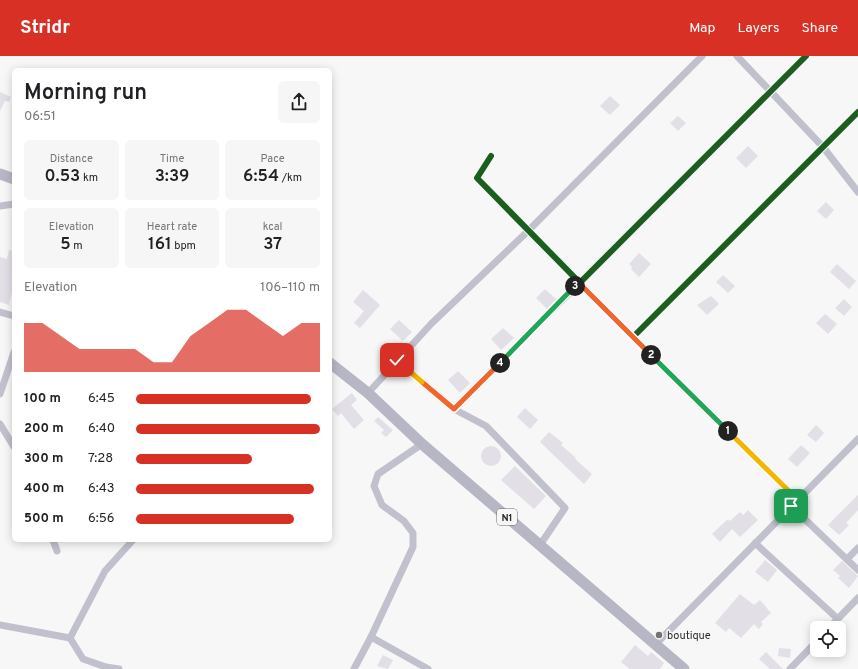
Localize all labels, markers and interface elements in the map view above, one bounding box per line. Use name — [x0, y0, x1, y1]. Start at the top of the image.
text: Stridr — [20, 16, 70, 40]
text: Map — [689, 20, 715, 37]
text: Layers — [737, 20, 779, 37]
text: Share — [801, 20, 838, 37]
text: Morning run — [24, 80, 147, 107]
button: share — [278, 81, 320, 123]
text: 06:51 — [24, 109, 56, 125]
text: Distance — [50, 152, 93, 166]
text: Time — [160, 152, 184, 166]
text: Pace — [261, 152, 285, 166]
text: 0.53 — [45, 166, 80, 188]
text: 3:39 — [155, 166, 189, 188]
text: 6:54 — [243, 166, 279, 188]
text: km — [80, 171, 98, 185]
text: /km — [279, 171, 302, 185]
text: Elevation — [49, 220, 94, 234]
text: Heart rate — [147, 220, 197, 234]
text: kcal — [263, 220, 282, 234]
text: 5 — [60, 234, 71, 256]
text: 161 — [148, 234, 172, 256]
text: 37 — [263, 234, 282, 256]
text: m — [71, 239, 83, 253]
text: bpm — [172, 239, 196, 253]
pin: 3 — [565, 276, 585, 296]
text: 3 — [572, 279, 578, 293]
text: Elevation — [24, 280, 77, 296]
text: 106–110 m — [260, 280, 320, 296]
pin — [380, 343, 414, 377]
pin: 2 — [641, 345, 661, 365]
text: 2 — [648, 348, 654, 362]
icon: check — [386, 349, 408, 371]
pin: 4 — [490, 353, 510, 373]
text: 4 — [496, 356, 504, 370]
text: 100 m — [24, 391, 61, 407]
text: 6:45 — [88, 391, 115, 407]
text: 200 m — [24, 421, 64, 437]
text: 6:40 — [88, 421, 115, 437]
pin: 1 — [718, 421, 738, 441]
text: 1 — [726, 424, 730, 438]
text: 300 m — [24, 451, 63, 467]
text: 7:28 — [88, 451, 113, 467]
text: 400 m — [24, 481, 64, 497]
text: 6:43 — [88, 481, 115, 497]
pin — [774, 489, 808, 523]
icon: arrive — [780, 495, 802, 517]
road number: N1 — [497, 509, 517, 525]
text: 500 m — [24, 511, 64, 527]
text: 6:56 — [88, 511, 115, 527]
map controls — [810, 621, 846, 657]
button: locate — [810, 621, 846, 657]
place label: boutique — [667, 629, 711, 643]
marker: boutique — [654, 630, 664, 640]

